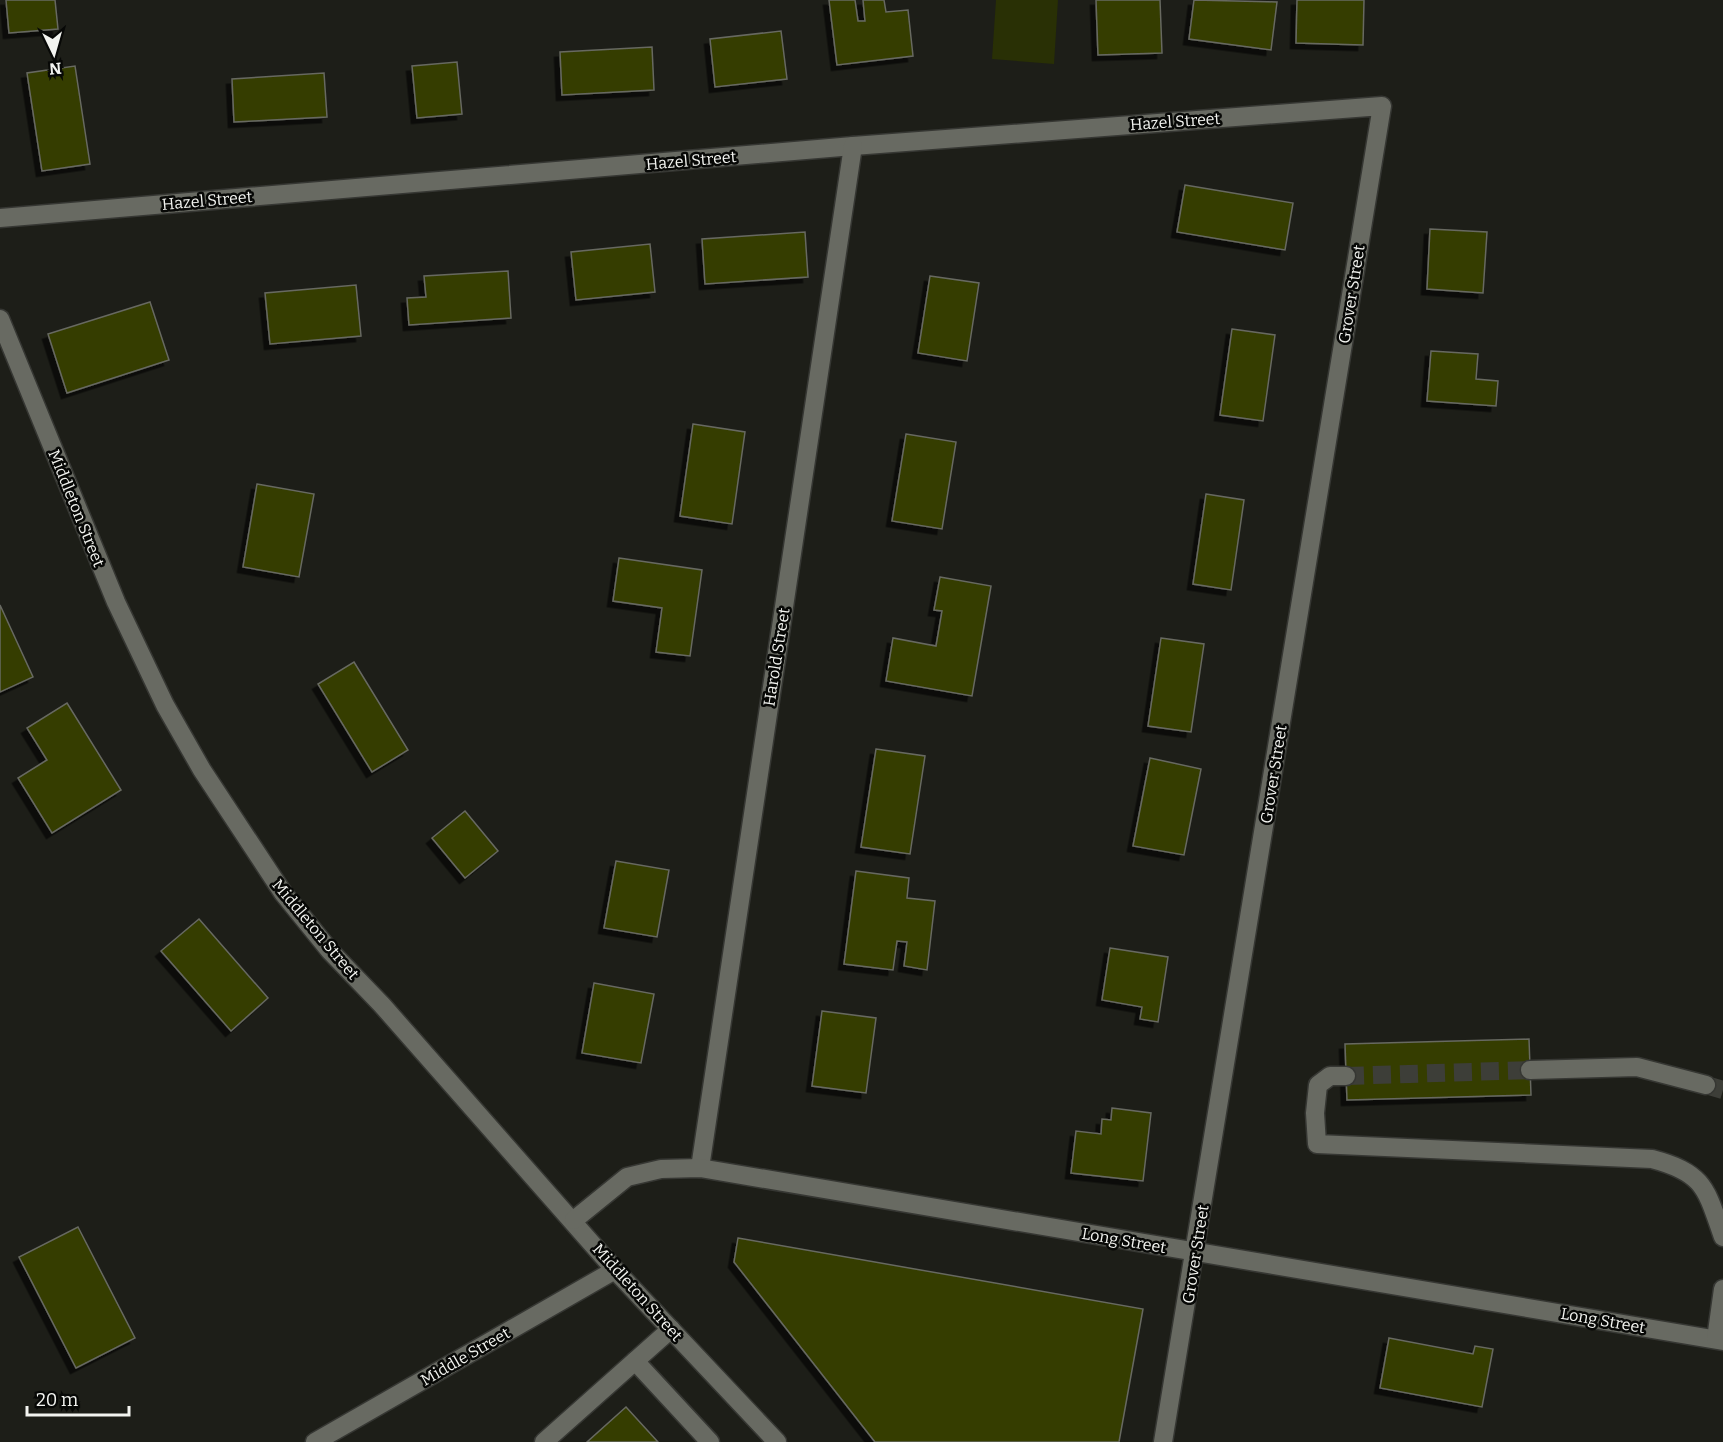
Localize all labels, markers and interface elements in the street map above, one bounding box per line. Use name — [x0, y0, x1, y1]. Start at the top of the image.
north arrow — [24, 24, 84, 84]
text: N — [48, 58, 62, 78]
street label: Hazel Street — [1129, 109, 1221, 134]
street label: Hazel Street — [645, 147, 737, 174]
street label: Hazel Street — [161, 187, 253, 214]
street label: Grover Street — [1334, 243, 1369, 345]
street label: Middleton Street — [44, 447, 109, 570]
street label: Harold Street — [759, 606, 794, 708]
street label: Grover Street — [1256, 723, 1291, 825]
street label: Middleton Street — [268, 875, 363, 983]
street label: Grover Street — [1178, 1203, 1213, 1305]
street label: Long Street — [1080, 1224, 1168, 1257]
street label: Middleton Street — [589, 1240, 687, 1345]
street label: Long Street — [1559, 1304, 1647, 1337]
street label: Middle Street — [417, 1323, 513, 1390]
scale bar — [27, 1379, 129, 1417]
text: 20 m — [36, 1389, 78, 1411]

